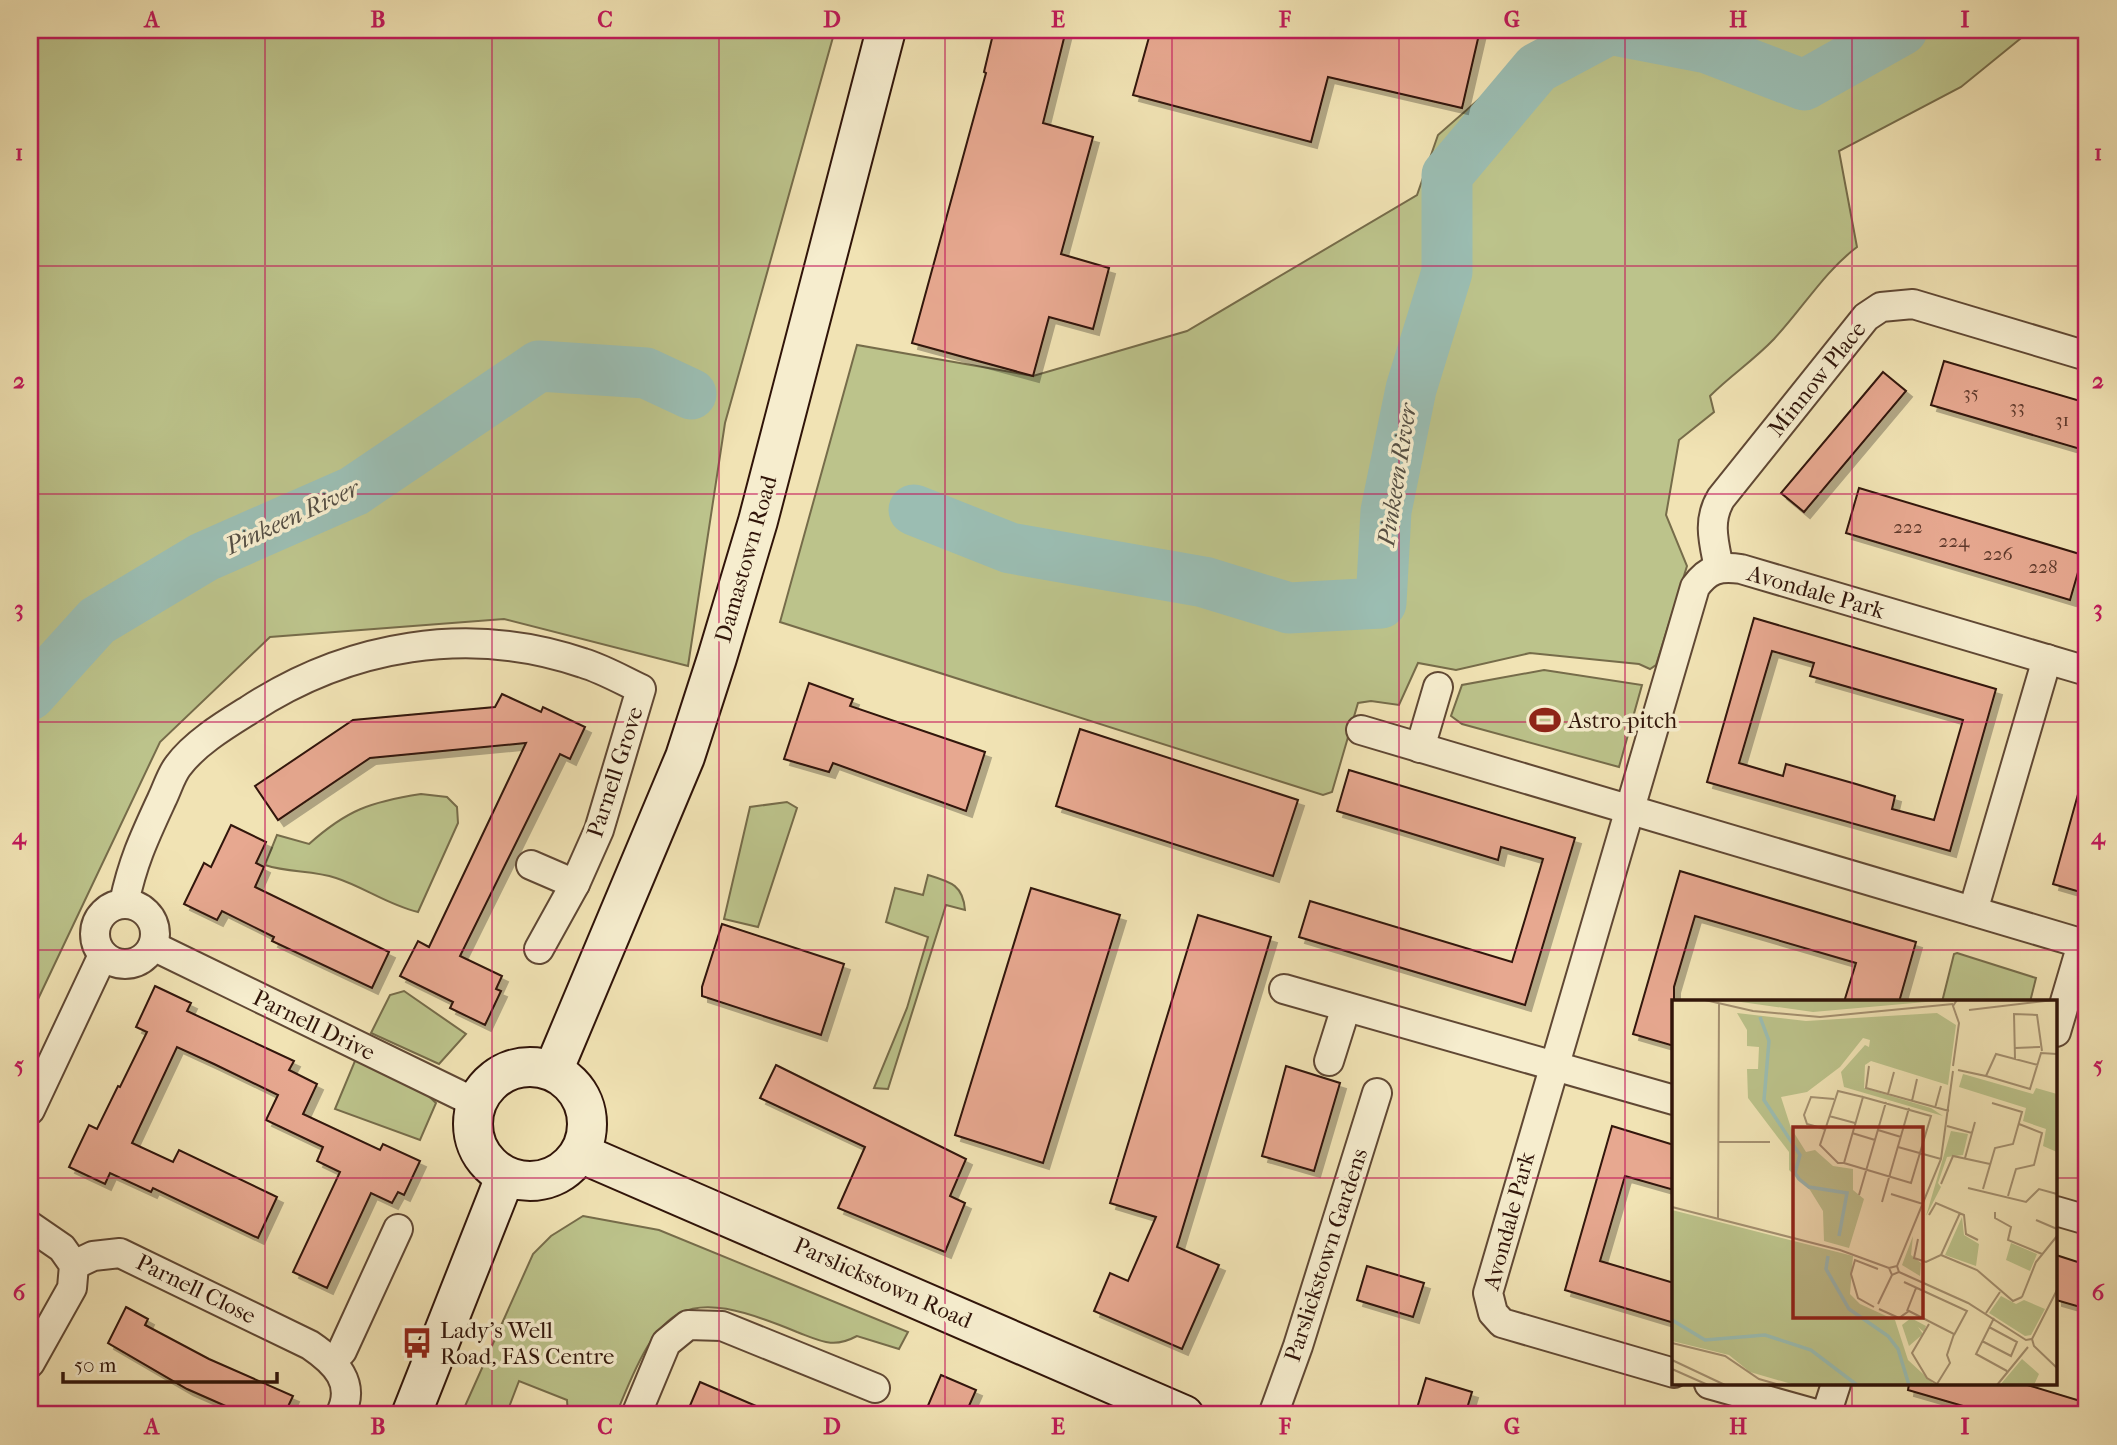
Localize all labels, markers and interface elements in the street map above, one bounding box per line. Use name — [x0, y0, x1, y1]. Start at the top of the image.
text: A — [143, 6, 161, 33]
text: B — [371, 6, 386, 33]
text: C — [597, 6, 613, 33]
text: D — [823, 6, 841, 33]
text: E — [1051, 6, 1065, 33]
text: F — [1278, 6, 1292, 33]
text: G — [1504, 6, 1520, 33]
text: H — [1729, 6, 1747, 33]
text: I — [1961, 6, 1970, 33]
text: 1 — [15, 139, 23, 166]
text: 1 — [2094, 139, 2102, 166]
street label: Minnow Place — [1762, 316, 1872, 442]
text: 2 — [13, 367, 25, 394]
text: 2 — [2092, 367, 2104, 394]
house number: 35 — [1963, 382, 1979, 404]
house number: 33 — [2009, 396, 2025, 418]
water label: Pinkeen River — [1372, 399, 1422, 549]
house number: 31 — [2055, 409, 2069, 431]
street label: Damastown Road — [709, 472, 783, 646]
water label: Pinkeen River — [220, 473, 365, 561]
house number: 222 — [1893, 516, 1923, 538]
house number: 224 — [1939, 530, 1970, 552]
house number: 226 — [1983, 543, 2014, 565]
house number: 228 — [2028, 556, 2058, 578]
street label: Avondale Park — [1743, 559, 1889, 625]
text: 3 — [14, 595, 24, 622]
text: 3 — [2093, 595, 2103, 622]
street label: Parnell Grove — [581, 703, 649, 841]
sports icon: Astro-pitch — [1528, 703, 1562, 737]
place label: Astro-pitch — [1567, 707, 1677, 734]
text: 4 — [11, 823, 27, 850]
text: 4 — [2090, 823, 2106, 850]
street label: Parnell Drive — [249, 984, 379, 1066]
inset map — [1672, 1000, 2058, 1386]
text: 5 — [14, 1051, 24, 1078]
text: 5 — [2093, 1051, 2103, 1078]
street label: Parslickstown Gardens — [1279, 1145, 1373, 1365]
street label: Avondale Park — [1477, 1148, 1541, 1294]
street label: Parslickstown Road — [790, 1232, 977, 1335]
street label: Parnell Close — [132, 1248, 260, 1330]
text: 6 — [13, 1279, 26, 1306]
text: 6 — [2092, 1279, 2105, 1306]
place label: Lady’s Well Road, FAS Centre — [440, 1317, 614, 1370]
bus stop icon: Lady’s Well Road, FAS Centre — [400, 1326, 434, 1360]
scale bar — [63, 1340, 276, 1384]
text: 50 m — [74, 1353, 117, 1377]
text: A — [143, 1413, 161, 1440]
text: B — [371, 1413, 386, 1440]
text: C — [597, 1413, 613, 1440]
text: D — [823, 1413, 841, 1440]
text: E — [1051, 1413, 1065, 1440]
text: F — [1278, 1413, 1292, 1440]
text: G — [1504, 1413, 1520, 1440]
text: H — [1729, 1413, 1747, 1440]
text: I — [1961, 1413, 1970, 1440]

